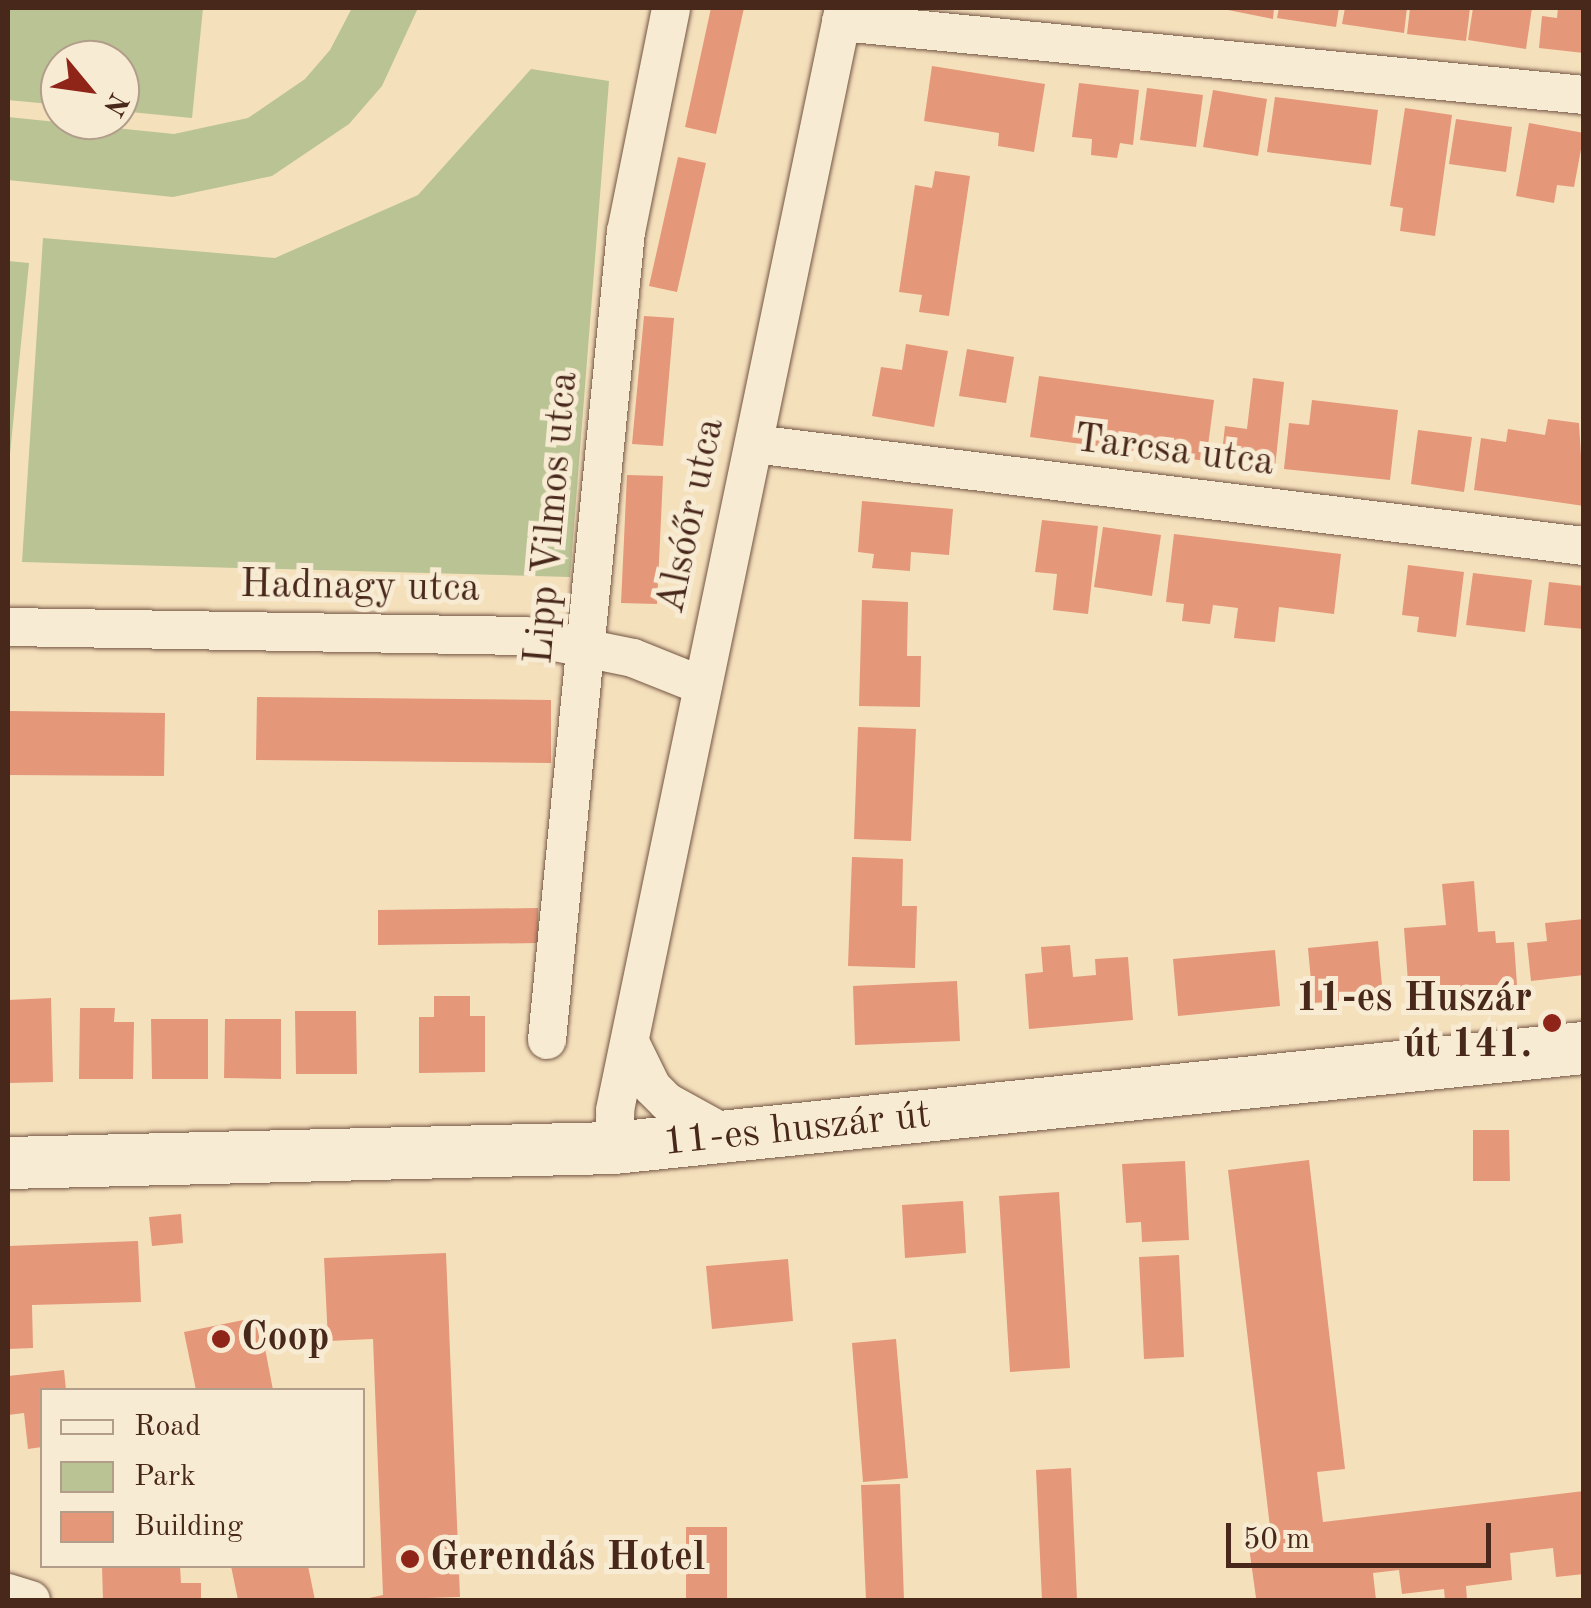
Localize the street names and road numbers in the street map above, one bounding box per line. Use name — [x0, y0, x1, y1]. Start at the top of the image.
street label: Lipp Vilmos utca — [516, 370, 590, 666]
street label: Alsóőr utca — [648, 414, 736, 618]
street label: Tarcsa utca — [1071, 416, 1277, 488]
street label: Hadnagy utca — [240, 562, 480, 614]
street label: 11-es huszár út — [661, 1092, 933, 1168]

